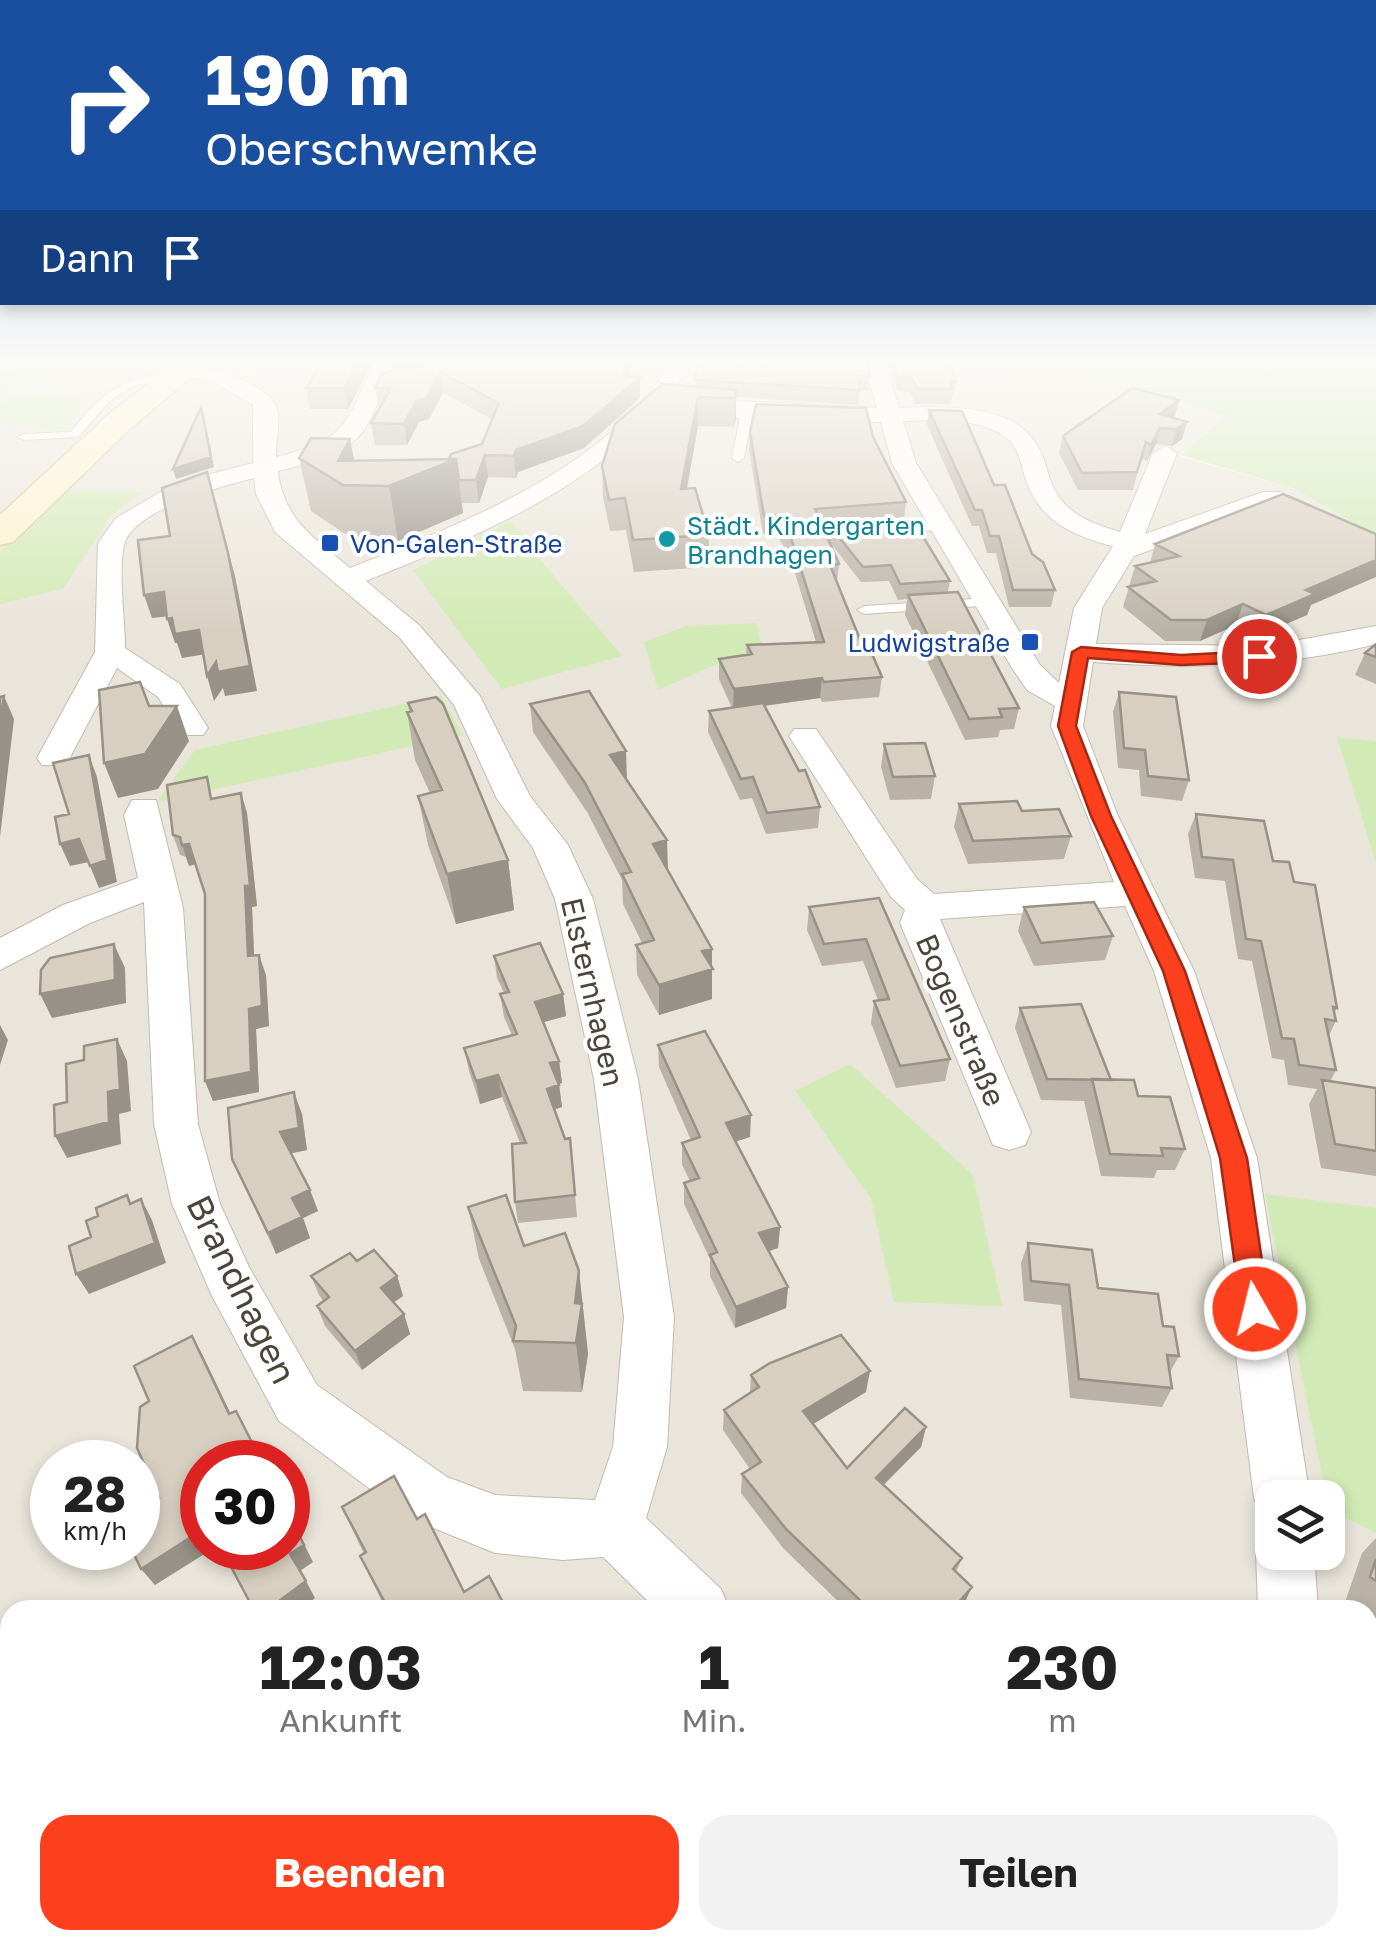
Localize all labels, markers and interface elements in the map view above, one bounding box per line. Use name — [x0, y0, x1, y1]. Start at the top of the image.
text: 190 m — [205, 36, 410, 120]
icon: right — [40, 40, 170, 170]
text: Oberschwemke — [205, 121, 538, 175]
icon: arrive — [155, 230, 210, 285]
text: Dann — [40, 235, 135, 280]
place label: Städt. Kindergarten Brandhagen — [687, 510, 925, 570]
place label: Von-Galen-Straße — [350, 528, 562, 559]
marker: Städt. Kindergarten Brandhagen — [656, 528, 678, 550]
marker: Von-Galen-Straße — [319, 532, 341, 554]
pin — [1217, 614, 1302, 699]
place label: Ludwigstraße — [848, 627, 1010, 658]
icon: arrive — [1232, 629, 1287, 684]
marker: Ludwigstraße — [1019, 631, 1041, 653]
street label: Elsternhagen — [554, 894, 632, 1090]
street label: Bogenstraße — [909, 929, 1013, 1111]
street label: Brandhagen — [178, 1188, 306, 1390]
position arrow — [1203, 1257, 1307, 1361]
speed limit sign: 30 — [180, 1440, 310, 1570]
text: 28 — [64, 1463, 126, 1523]
map controls — [1255, 1480, 1345, 1570]
button: layers — [1255, 1480, 1345, 1570]
text: km/h — [63, 1515, 127, 1546]
text: 12:03 — [260, 1630, 422, 1702]
text: 1 — [699, 1630, 729, 1702]
text: 230 — [1006, 1630, 1118, 1702]
text: Ankunft — [279, 1701, 402, 1739]
text: Min. — [681, 1701, 747, 1739]
text: m — [1048, 1701, 1077, 1739]
button: Beenden — [40, 1815, 679, 1930]
button: Teilen — [699, 1815, 1338, 1930]

